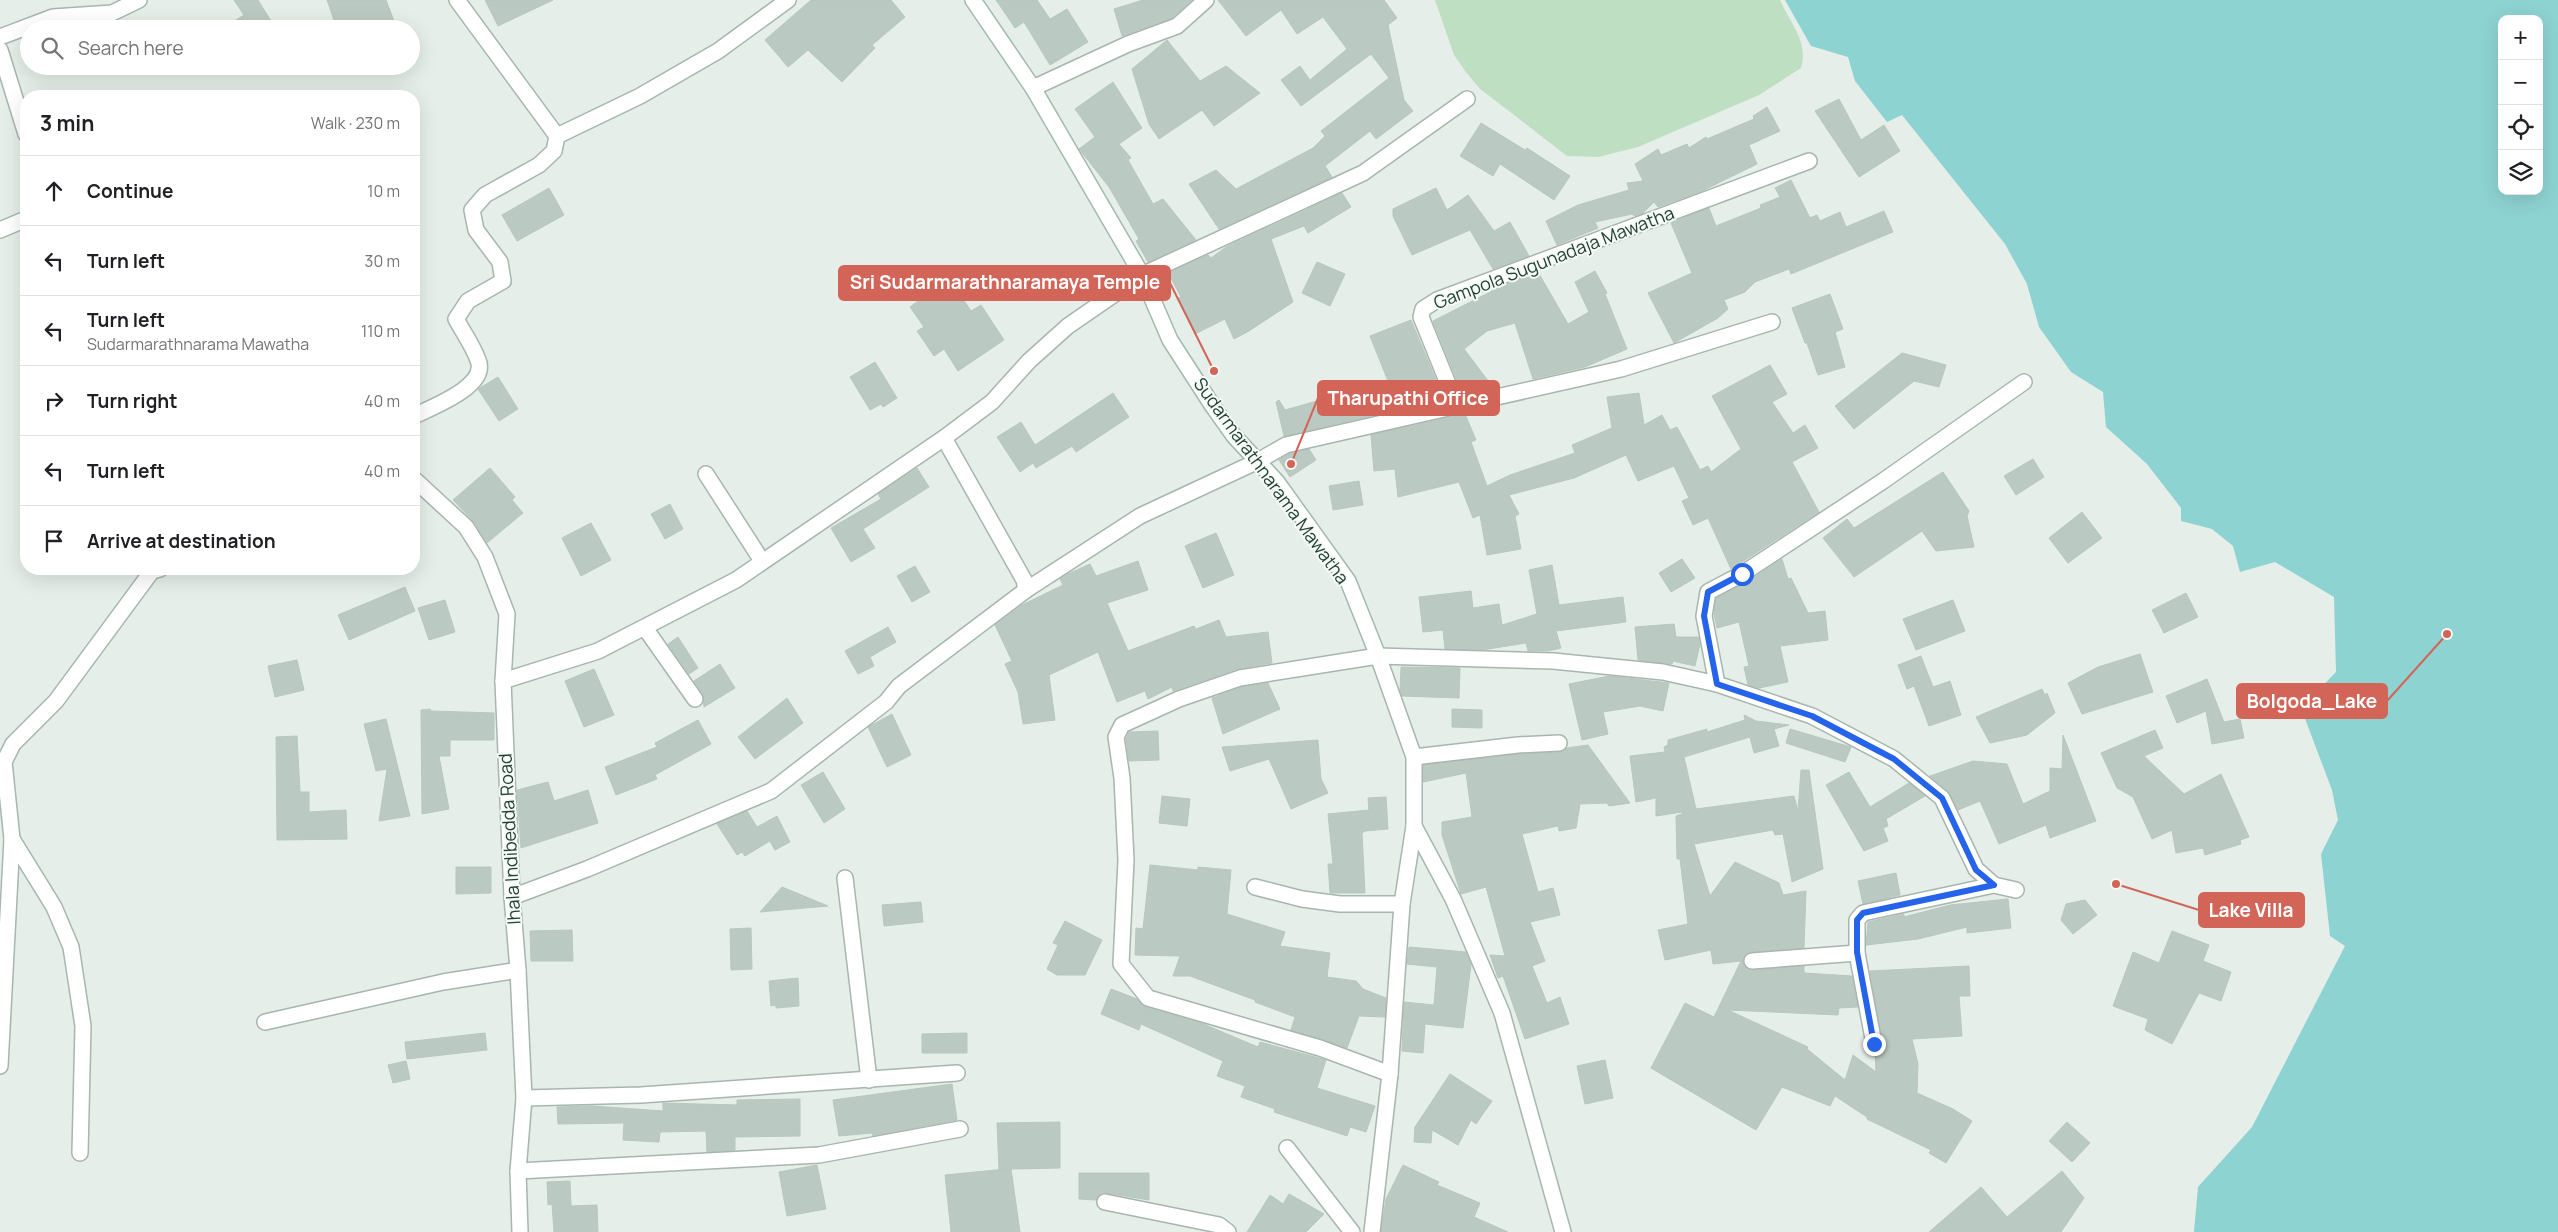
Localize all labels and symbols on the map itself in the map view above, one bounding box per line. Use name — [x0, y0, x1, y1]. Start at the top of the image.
street label: Gampola Sugunadaja Mawatha — [1430, 200, 1677, 314]
callout: Sri Sudarmarathnaramaya Temple — [839, 266, 1170, 300]
text: Sri Sudarmarathnaramaya Temple — [850, 269, 1160, 295]
street label: Sudarmarathnarama Mawatha — [1189, 372, 1355, 589]
callout: Tharupathi Office — [1318, 381, 1499, 415]
text: Tharupathi Office — [1327, 385, 1489, 411]
route start — [1731, 563, 1754, 586]
callout: Bolgoda_Lake — [2237, 684, 2387, 718]
text: Bolgoda_Lake — [2247, 688, 2377, 714]
street label: Ihala Indibedda Road — [493, 753, 525, 925]
callout: Lake Villa — [2199, 893, 2304, 927]
text: Lake Villa — [2208, 897, 2294, 923]
route end — [1863, 1033, 1886, 1056]

